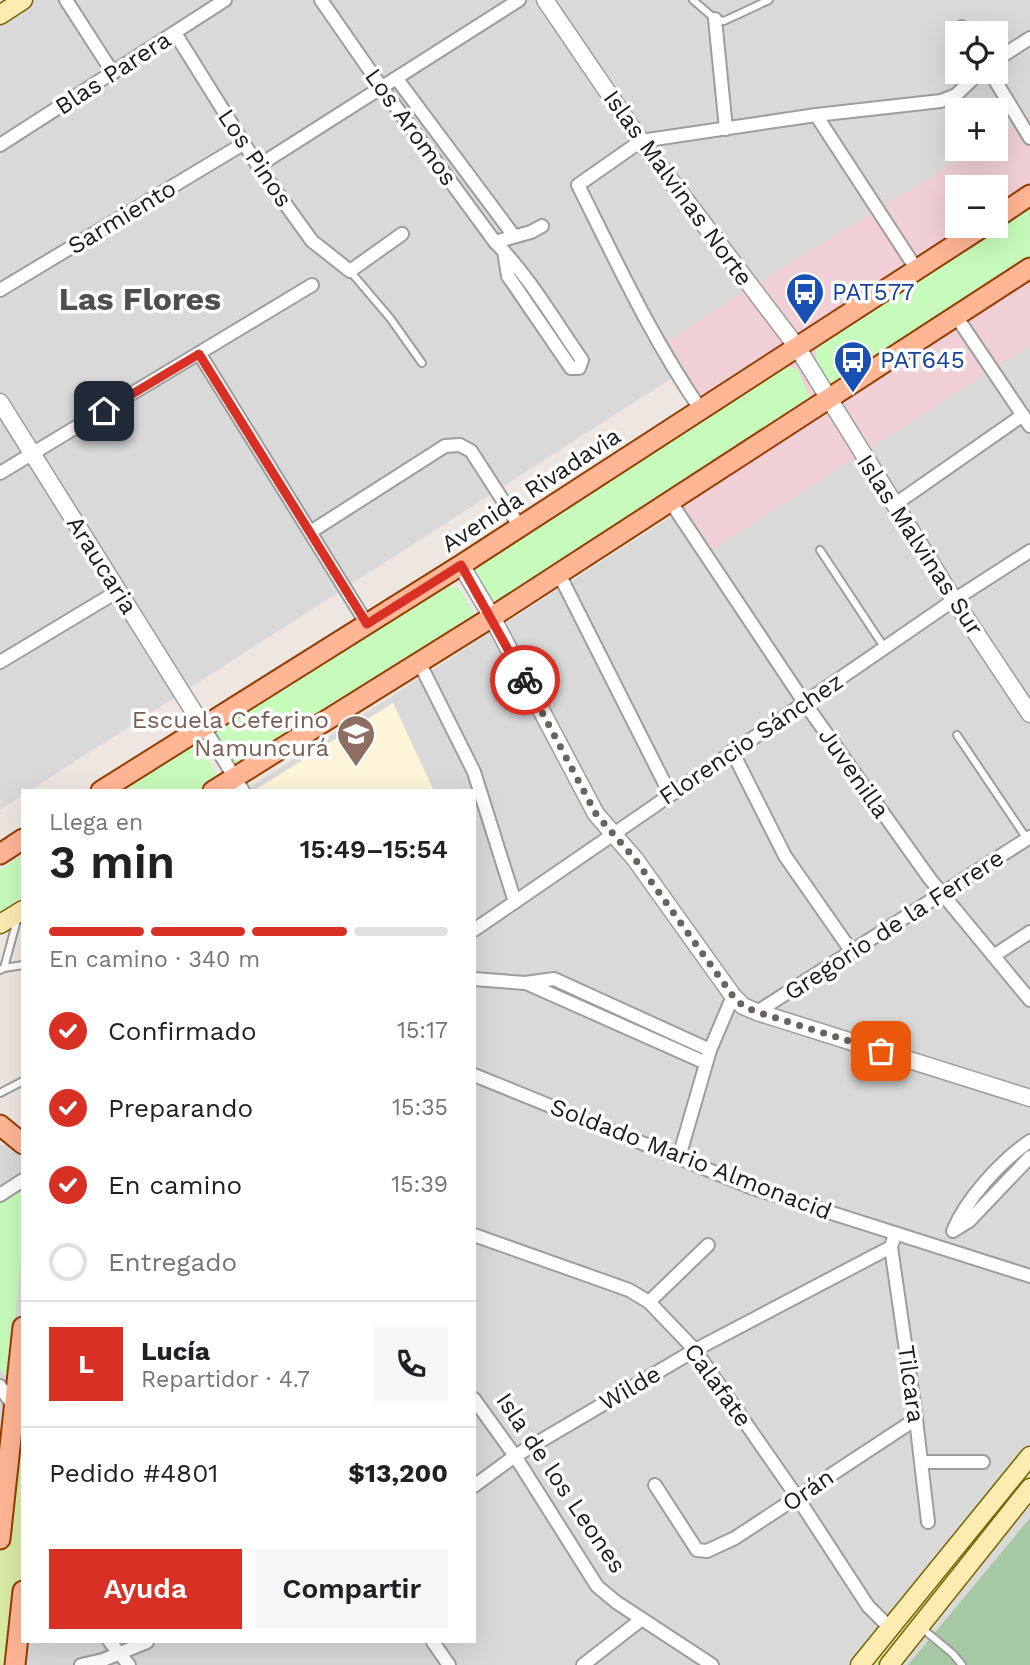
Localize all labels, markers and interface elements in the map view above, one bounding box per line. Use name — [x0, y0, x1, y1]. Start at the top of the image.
map controls — [945, 21, 1008, 238]
button: locate — [945, 21, 1008, 84]
street label: Blas Parera — [50, 25, 176, 121]
street label: Los Aromos — [359, 63, 463, 191]
street label: Islas Malvinas Norte — [598, 85, 758, 291]
button: + — [945, 98, 1008, 161]
street label: Los Pinos — [212, 104, 298, 212]
street label: Sarmiento — [63, 174, 181, 260]
button: − — [945, 175, 1008, 238]
bus stop icon: PAT577 — [784, 271, 826, 326]
place label: PAT577 — [832, 278, 915, 306]
district label: Las Flores — [59, 280, 221, 318]
bus stop icon: PAT645 — [832, 339, 874, 394]
place label: PAT645 — [880, 346, 965, 374]
pin — [74, 381, 134, 441]
icon: home — [85, 392, 123, 430]
street label: Avenida Rivadavia — [436, 422, 626, 558]
street label: Islas Malvinas Sur — [851, 449, 989, 641]
street label: Araucaria — [61, 511, 143, 619]
courier — [490, 645, 560, 715]
icon: bike — [506, 661, 544, 699]
street label: Florencio Sánchez — [654, 667, 848, 811]
place label: Escuela Ceferino Namuncurá — [132, 706, 329, 762]
school or university icon: Escuela Ceferino Namuncurá — [335, 713, 377, 768]
street label: Juvenilla — [813, 722, 895, 824]
text: Llega en — [49, 809, 143, 836]
text: 15:49–15:54 — [300, 834, 448, 864]
text: 3 min — [49, 835, 175, 889]
street label: Gregorio de la Ferrere — [779, 844, 1009, 1006]
text: En camino · 340 m — [49, 946, 260, 973]
icon: check — [49, 1012, 87, 1050]
text: Confirmado — [108, 1016, 257, 1046]
text: 15:17 — [397, 1017, 448, 1044]
pin — [851, 1021, 911, 1081]
icon: bag — [862, 1032, 900, 1070]
icon: check — [49, 1089, 87, 1127]
street label: Soldado Mario Almonacid — [546, 1092, 836, 1226]
text: Preparando — [108, 1093, 253, 1123]
text: 15:35 — [392, 1094, 448, 1121]
icon: check — [49, 1166, 87, 1204]
text: En camino — [108, 1170, 242, 1200]
text: 15:39 — [391, 1171, 448, 1198]
text: Entregado — [108, 1247, 237, 1277]
button: phone — [374, 1327, 448, 1401]
text: Lucía — [141, 1336, 210, 1366]
street label: Calafate — [678, 1338, 758, 1432]
street label: Tilcara — [892, 1343, 930, 1425]
text: L — [78, 1349, 94, 1379]
street label: Wilde — [595, 1359, 665, 1417]
text: Repartidor · 4.7 — [141, 1366, 310, 1393]
street label: Isla de los Leones — [490, 1388, 632, 1578]
text: Pedido #4801 — [49, 1458, 218, 1488]
text: $13,200 — [348, 1458, 448, 1488]
street label: Orán — [777, 1463, 839, 1517]
button: Ayuda — [49, 1549, 242, 1629]
button: Compartir — [256, 1549, 448, 1629]

